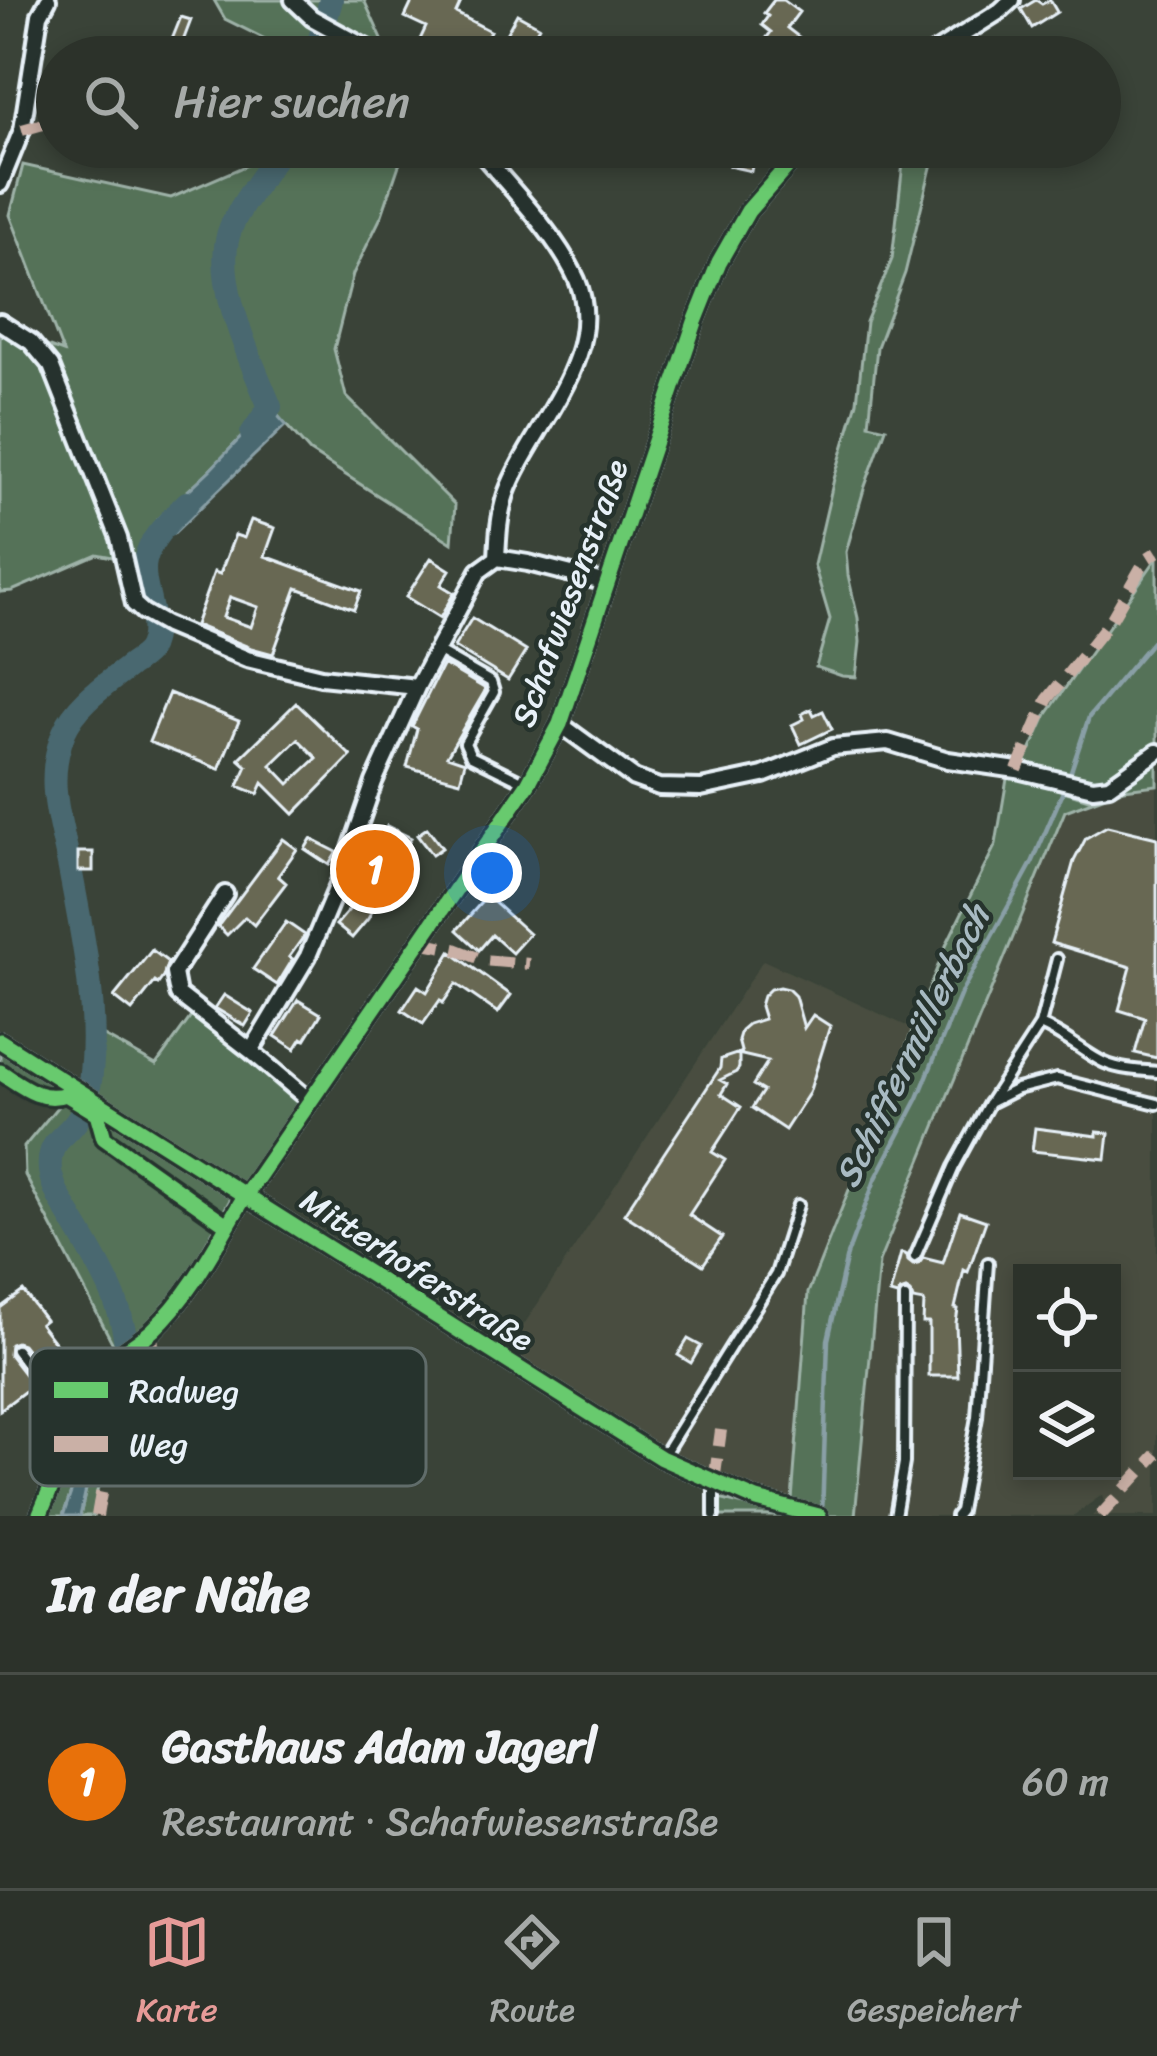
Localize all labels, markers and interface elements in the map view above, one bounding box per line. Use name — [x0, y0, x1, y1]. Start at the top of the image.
search box — [36, 36, 1121, 168]
text: Hier suchen — [174, 62, 410, 142]
icon: search — [78, 69, 144, 135]
street label: Schafwiesenstraße — [495, 451, 645, 735]
pin: 1 — [336, 824, 414, 914]
your location — [462, 843, 522, 903]
water label: Schiffermüllerbach — [816, 891, 1010, 1199]
street label: Mitterhoferstraße — [288, 1172, 546, 1368]
map controls — [1013, 1264, 1121, 1480]
button: locate — [1013, 1264, 1121, 1372]
legend — [30, 1348, 426, 1486]
text: Radweg — [129, 1362, 239, 1420]
button: layers — [1013, 1372, 1121, 1480]
text: Weg — [129, 1416, 188, 1474]
text: In der Nähe — [48, 1549, 310, 1639]
text: Gasthaus Adam Jagerl — [162, 1707, 597, 1787]
text: 1 — [79, 1747, 95, 1816]
text: 60 m — [1022, 1747, 1109, 1816]
text: Restaurant · Schafwiesenstraße — [162, 1787, 718, 1856]
tab: Karte — [136, 1909, 218, 2039]
tab: Route — [490, 1909, 575, 2039]
tab: Gespeichert — [847, 1909, 1021, 2039]

